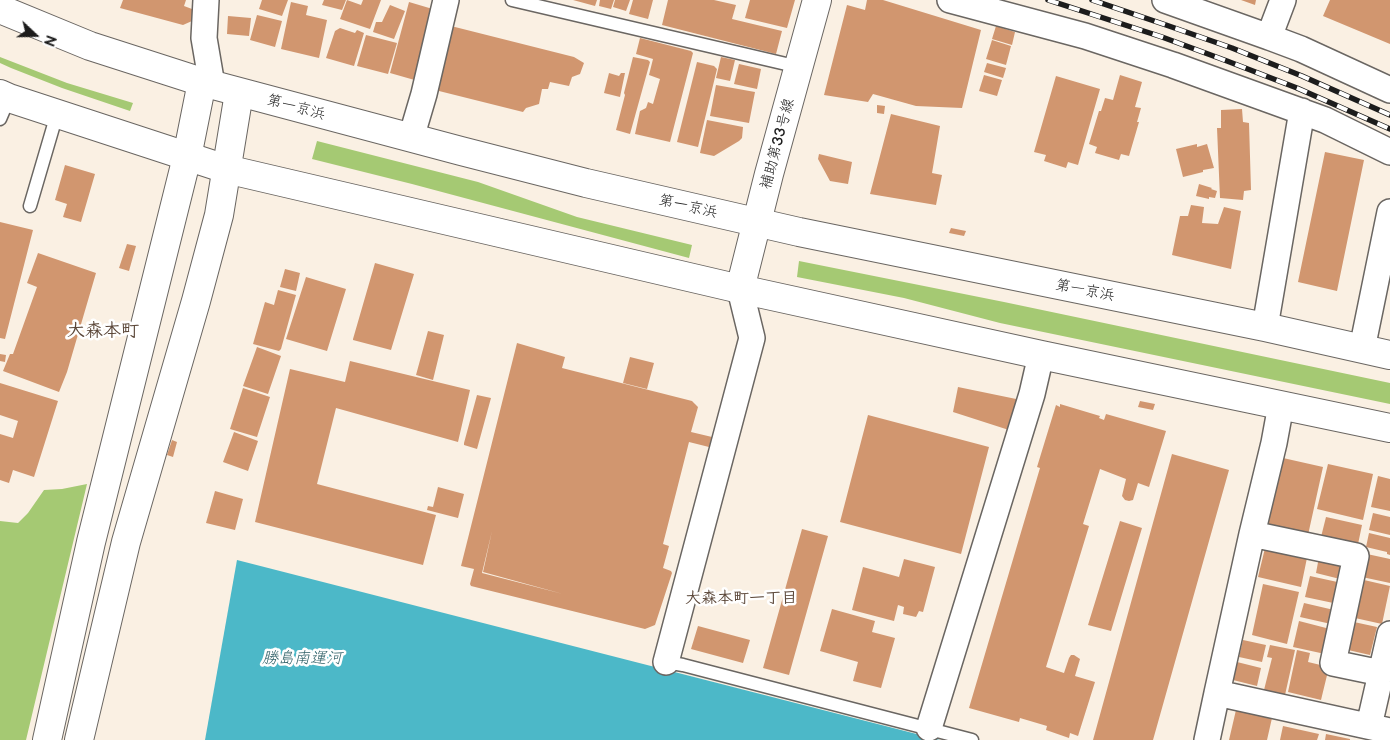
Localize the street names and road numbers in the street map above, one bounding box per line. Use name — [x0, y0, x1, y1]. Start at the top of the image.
street label: 第一京浜 — [265, 92, 327, 124]
street label: 補助第33号線 — [757, 97, 799, 191]
street label: 第一京浜 — [657, 191, 719, 223]
street label: 第一京浜 — [1054, 276, 1116, 306]

